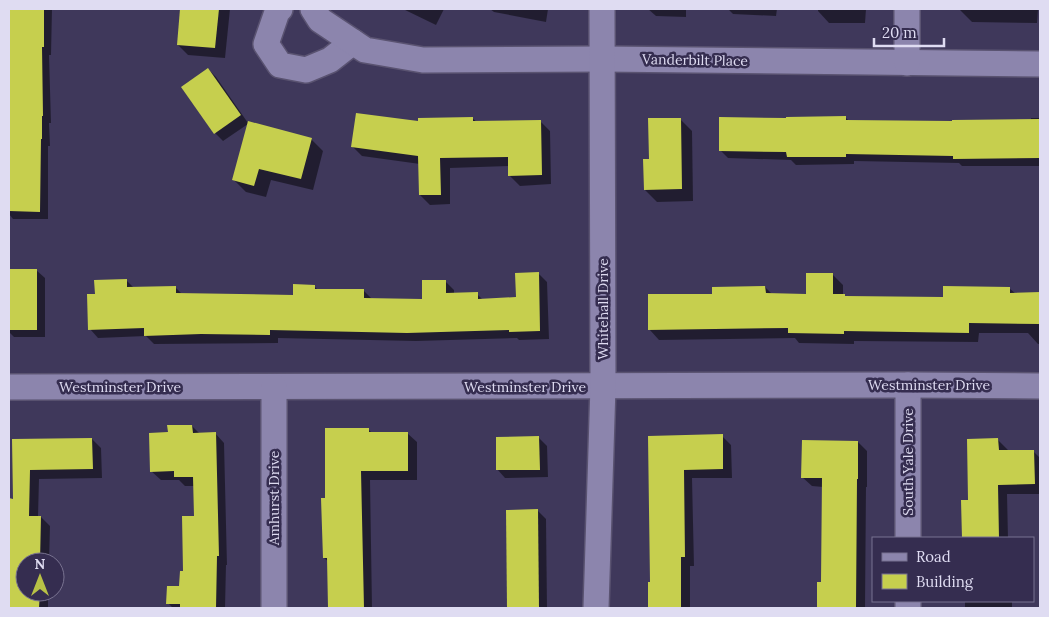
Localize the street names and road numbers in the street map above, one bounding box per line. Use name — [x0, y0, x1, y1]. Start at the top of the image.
street label: Vanderbilt Place — [641, 50, 748, 70]
street label: Whitehall Drive — [594, 258, 612, 360]
street label: Westminster Drive — [868, 376, 990, 394]
street label: Westminster Drive — [59, 378, 181, 396]
street label: Westminster Drive — [464, 378, 586, 396]
street label: South Yale Drive — [899, 408, 917, 516]
street label: Amhurst Drive — [265, 450, 283, 546]

